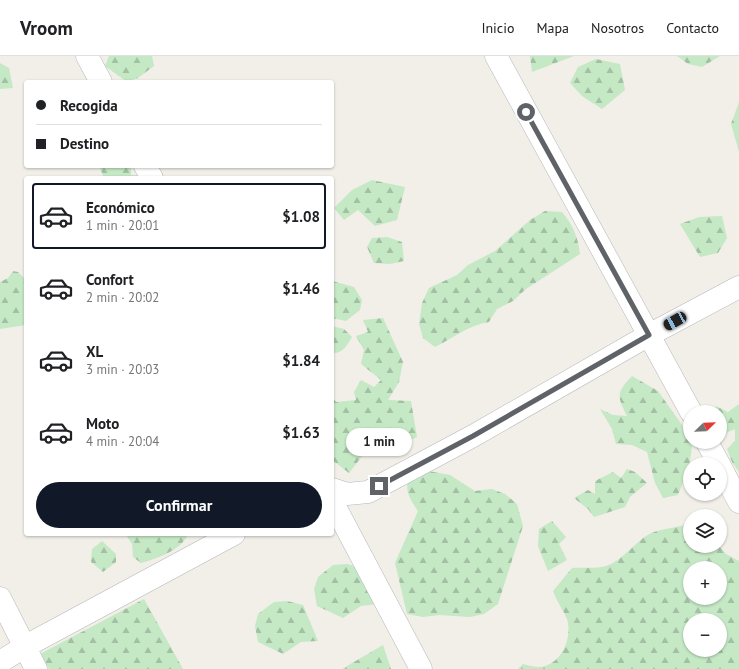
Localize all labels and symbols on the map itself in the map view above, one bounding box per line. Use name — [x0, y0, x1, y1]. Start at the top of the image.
route start — [517, 103, 535, 121]
car — [662, 310, 688, 332]
north arrow — [683, 405, 727, 449]
callout: 1 min — [346, 428, 412, 456]
route end — [370, 477, 388, 495]

